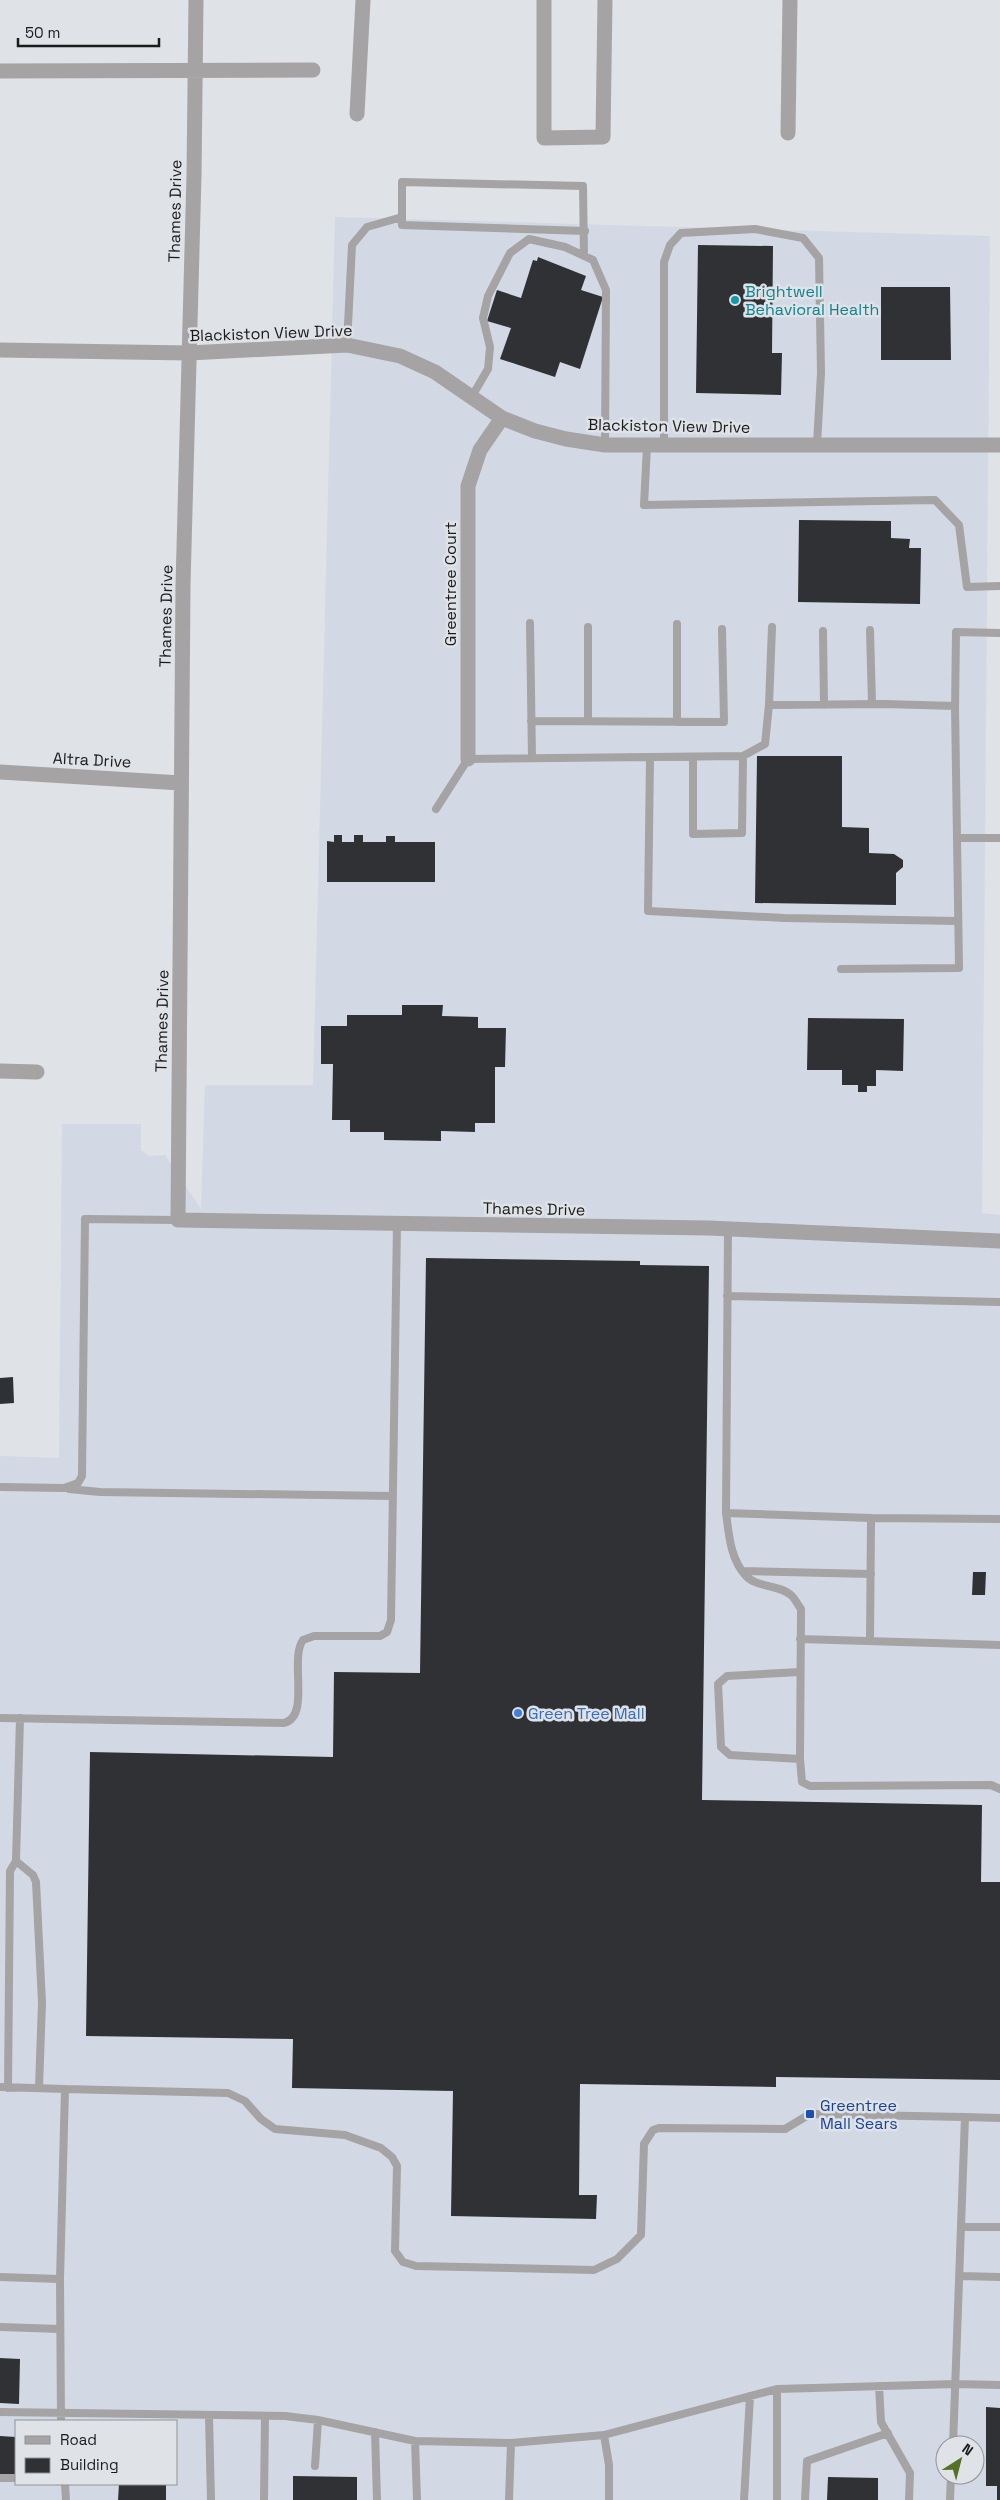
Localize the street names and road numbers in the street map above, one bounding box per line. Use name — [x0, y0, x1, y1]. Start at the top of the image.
street label: Thames Drive — [164, 160, 186, 262]
street label: Blackiston View Drive — [189, 320, 353, 346]
street label: Blackiston View Drive — [587, 414, 751, 438]
street label: Greentree Court — [440, 522, 461, 646]
street label: Thames Drive — [155, 565, 177, 667]
street label: Altra Drive — [52, 747, 132, 773]
street label: Thames Drive — [151, 970, 173, 1072]
street label: Thames Drive — [483, 1198, 585, 1220]

